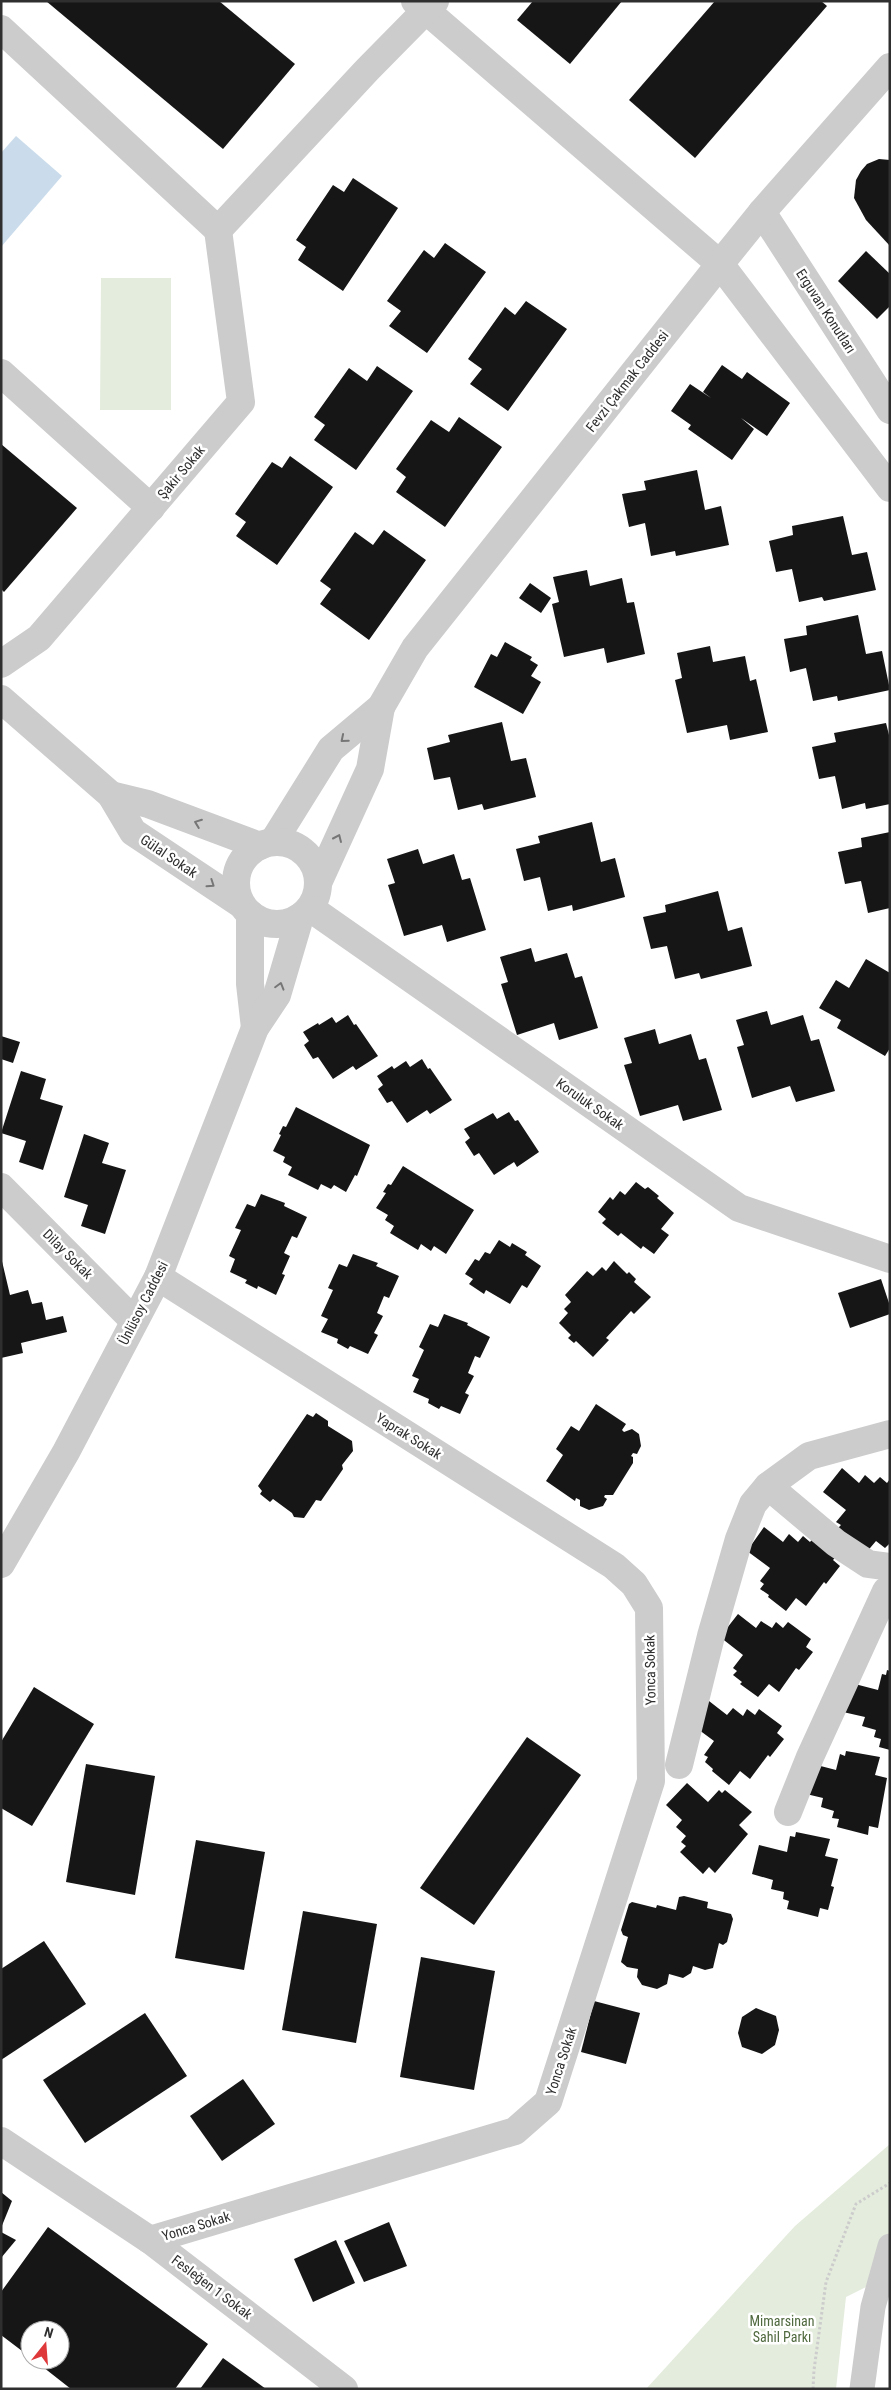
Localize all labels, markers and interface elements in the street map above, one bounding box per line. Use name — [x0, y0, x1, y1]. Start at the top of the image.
street label: Erguvan Konutları — [793, 266, 859, 356]
street label: Fevzi Çakmak Caddesi — [583, 327, 671, 435]
street label: Şakir Sokak — [154, 442, 208, 502]
one-way arrow — [340, 733, 349, 742]
one-way arrow — [194, 819, 202, 829]
street label: Gülal Sokak — [138, 831, 201, 881]
one-way arrow — [332, 834, 343, 843]
one-way arrow — [206, 877, 215, 887]
one-way arrow — [274, 983, 284, 991]
street label: Koruluk Sokak — [553, 1075, 627, 1133]
street label: Dilay Sokak — [40, 1226, 97, 1283]
street label: Ünlüsoy Caddesi — [115, 1259, 171, 1347]
street label: Yaprak Sokak — [373, 1410, 445, 1463]
street label: Yonca Sokak — [641, 1634, 659, 1705]
street label: Yonca Sokak — [542, 2024, 580, 2097]
street label: Yonca Sokak — [160, 2208, 233, 2244]
street label: Fesleğen 1 Sokak — [169, 2252, 256, 2323]
park label: Mimarsinan Sahil Parkı — [749, 2313, 815, 2345]
north arrow — [20, 2320, 70, 2370]
text: N — [42, 2324, 55, 2341]

